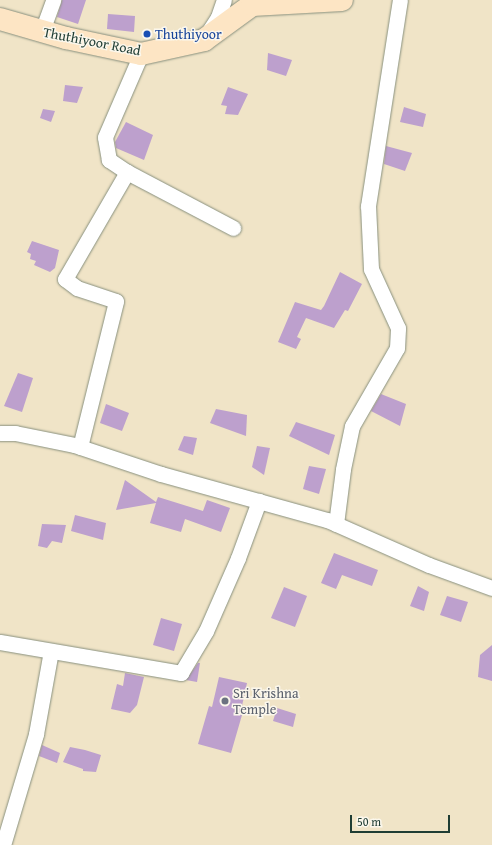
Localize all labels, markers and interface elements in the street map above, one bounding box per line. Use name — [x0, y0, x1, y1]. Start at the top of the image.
street label: Thuthiyoor Road — [42, 23, 142, 59]
place label: Thuthiyoor — [155, 26, 222, 42]
marker: Thuthiyoor — [142, 29, 152, 39]
place label: Sri Krishna Temple — [233, 685, 299, 718]
marker: Sri Krishna Temple — [220, 696, 230, 706]
scale bar — [352, 807, 452, 833]
text: 50 m — [357, 813, 381, 830]

